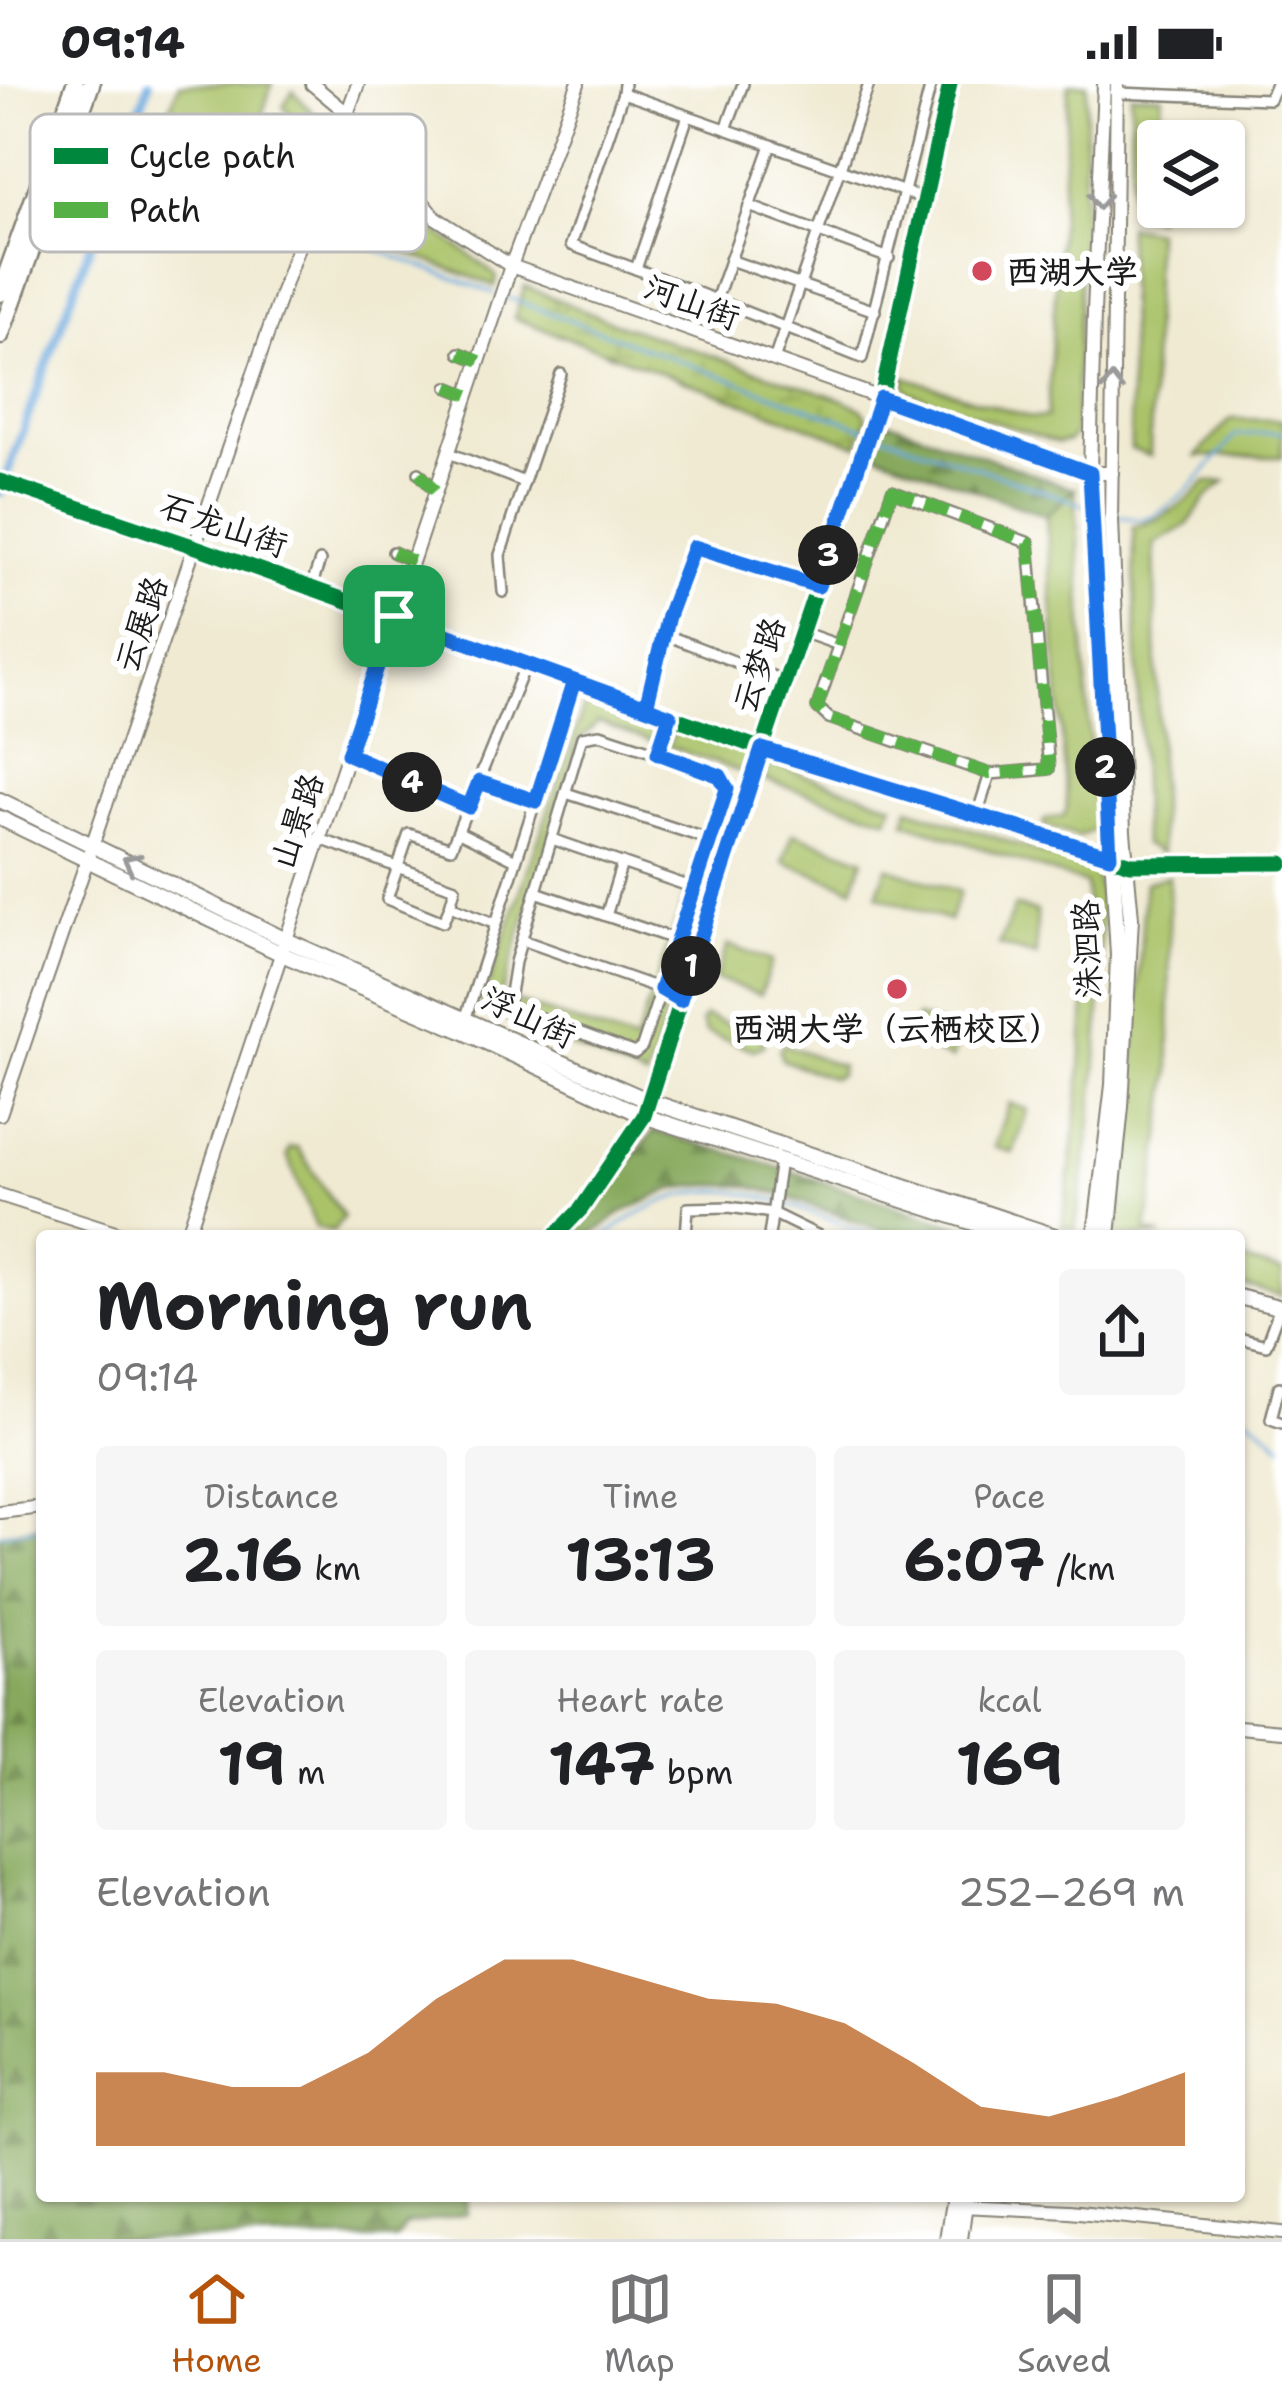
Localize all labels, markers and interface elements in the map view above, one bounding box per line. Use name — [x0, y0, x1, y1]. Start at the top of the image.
text: 09:14 — [60, 12, 185, 72]
legend — [30, 114, 426, 252]
map controls — [1137, 120, 1245, 228]
button: layers — [1137, 120, 1245, 228]
text: Cycle path — [129, 134, 296, 179]
text: Path — [129, 188, 201, 233]
one-way arrow — [1086, 192, 1112, 211]
place label: 西湖大学 — [1006, 249, 1138, 294]
marker: 西湖大学 — [969, 258, 995, 284]
street label: 河山街 — [638, 264, 746, 340]
one-way arrow — [1099, 373, 1125, 391]
street label: 石龙山街 — [154, 482, 294, 568]
pin: 3 — [798, 525, 858, 585]
text: 3 — [816, 532, 840, 577]
pin — [343, 565, 445, 667]
street label: 云展路 — [104, 570, 178, 678]
icon: arrive — [361, 583, 427, 649]
street label: 云梦路 — [722, 611, 796, 719]
pin: 2 — [1075, 737, 1135, 797]
text: 2 — [1093, 744, 1117, 789]
pin: 4 — [382, 752, 442, 812]
text: 4 — [400, 759, 424, 804]
street label: 山景路 — [260, 767, 334, 875]
one-way arrow — [121, 853, 143, 876]
street label: 洙泗路 — [1063, 899, 1111, 999]
pin: 1 — [661, 936, 721, 996]
text: 1 — [683, 943, 699, 988]
street label: 浮山街 — [475, 976, 583, 1058]
marker: 西湖大学（云栖校区） — [884, 976, 910, 1002]
place label: 西湖大学（云栖校区） — [732, 1006, 1062, 1051]
text: Morning run — [96, 1262, 532, 1350]
button: share — [1059, 1269, 1185, 1395]
text: 09:14 — [96, 1351, 198, 1403]
text: Distance — [204, 1474, 339, 1519]
text: Time — [603, 1474, 678, 1519]
text: Pace — [973, 1474, 1046, 1519]
text: 2.16 — [182, 1519, 303, 1599]
text: 13:13 — [565, 1519, 716, 1599]
text: 6:07 — [903, 1519, 1045, 1599]
text: km — [303, 1546, 361, 1591]
text: /km — [1045, 1546, 1116, 1591]
text: Elevation — [198, 1678, 345, 1723]
text: Heart rate — [556, 1678, 725, 1723]
text: kcal — [977, 1678, 1042, 1723]
text: 19 — [217, 1723, 286, 1803]
text: 147 — [548, 1723, 655, 1803]
text: 169 — [956, 1723, 1063, 1803]
text: m — [286, 1750, 326, 1795]
text: bpm — [655, 1750, 733, 1795]
text: Elevation — [96, 1866, 271, 1918]
text: 252–269 m — [958, 1866, 1185, 1918]
tab: Home — [171, 2266, 262, 2383]
tab: Map — [604, 2266, 675, 2383]
tab: Saved — [1017, 2266, 1111, 2383]

